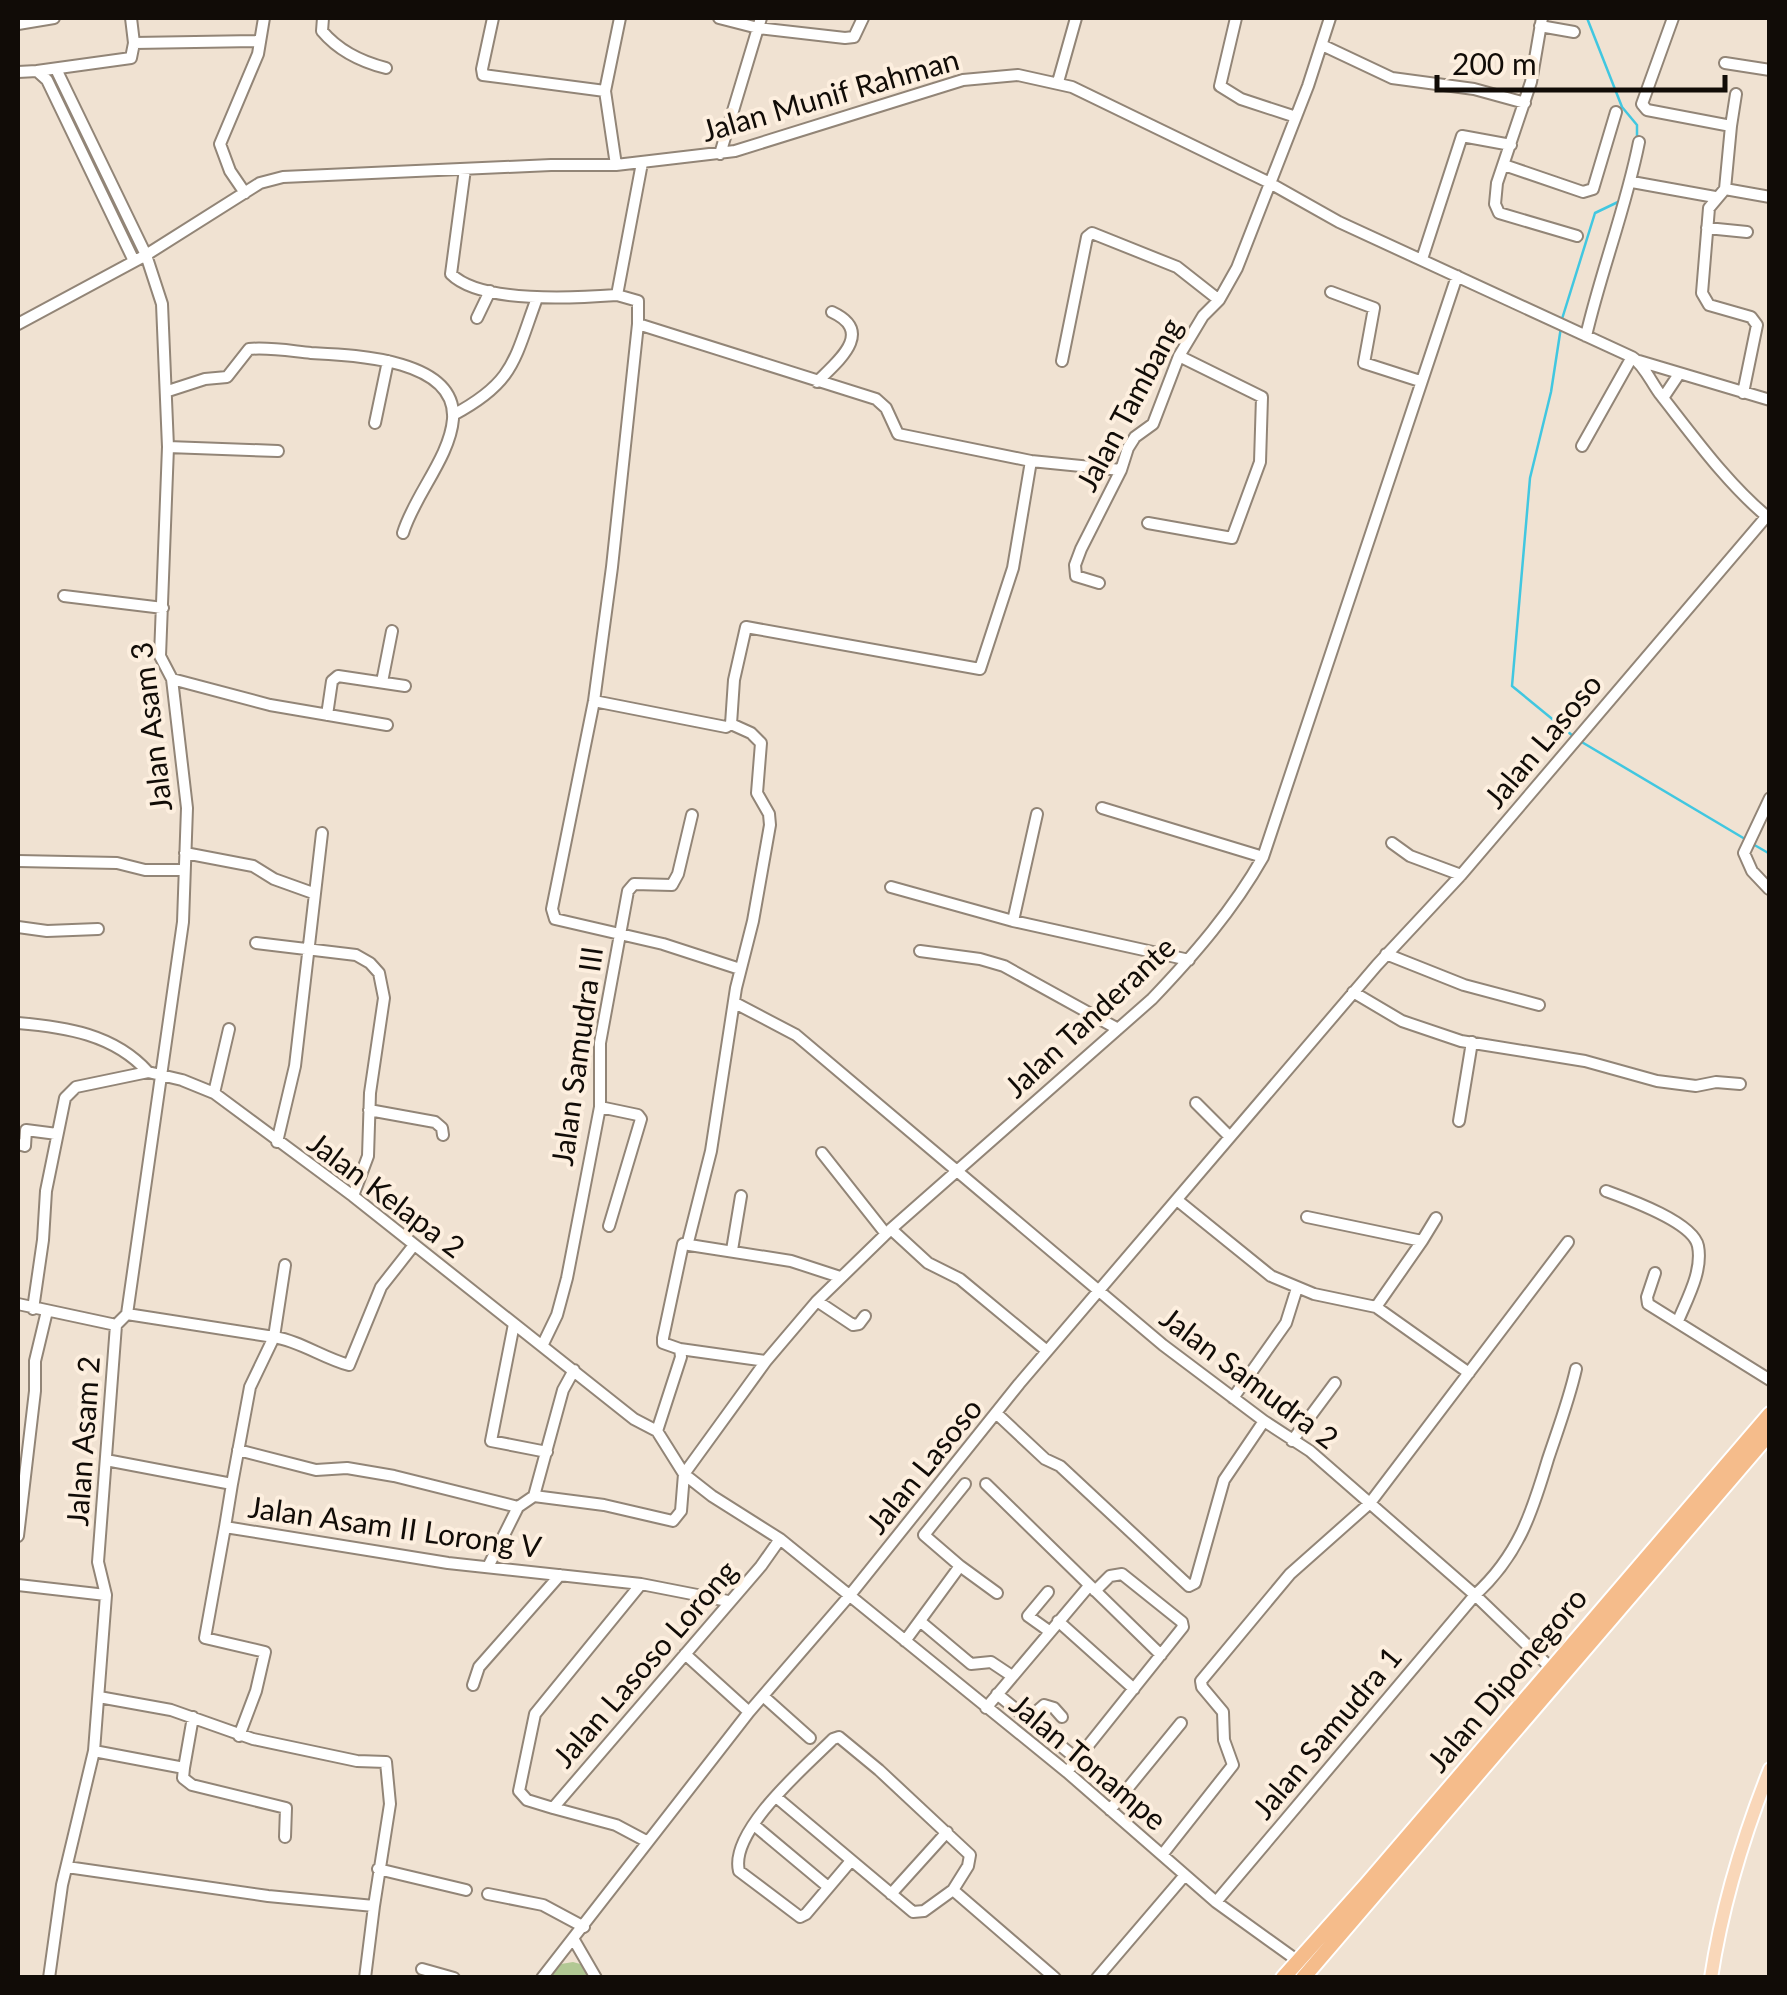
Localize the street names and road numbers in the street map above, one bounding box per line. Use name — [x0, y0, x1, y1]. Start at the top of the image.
street label: Jalan Munif Rahman — [697, 40, 963, 148]
street label: Jalan Tambang — [1067, 311, 1189, 497]
street label: Jalan Asam 3 — [122, 640, 178, 814]
street label: Jalan Lasoso — [1476, 666, 1608, 814]
street label: Jalan Tanderante — [996, 928, 1182, 1104]
street label: Jalan Samudra III — [543, 944, 609, 1168]
street label: Jalan Kelapa 2 — [302, 1123, 472, 1265]
street label: Jalan Samudra 2 — [1154, 1298, 1346, 1456]
street label: Jalan Asam 2 — [58, 1355, 106, 1527]
street label: Jalan Lasoso — [857, 1390, 989, 1540]
street label: Jalan Asam II Lorong V — [246, 1488, 544, 1564]
street label: Jalan Lasoso Lorong — [544, 1552, 744, 1774]
street label: Jalan Diponegoro — [1419, 1580, 1593, 1778]
street label: Jalan Samudra 1 — [1244, 1639, 1408, 1825]
street label: Jalan Tonampe — [1004, 1685, 1174, 1837]

